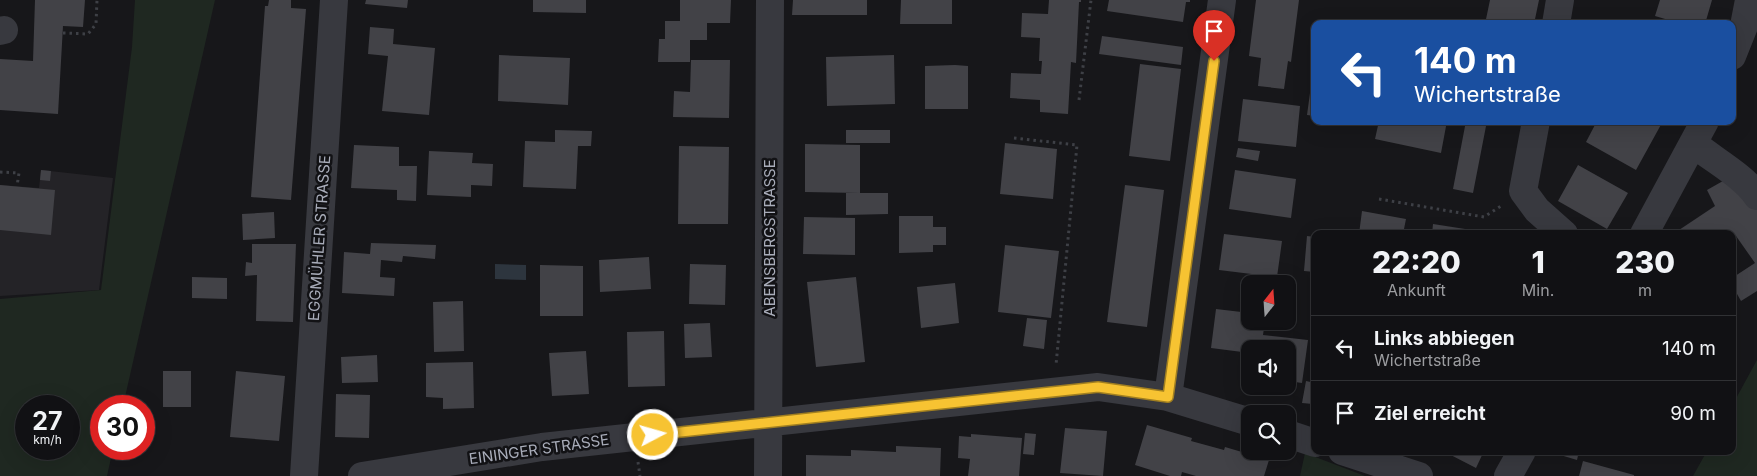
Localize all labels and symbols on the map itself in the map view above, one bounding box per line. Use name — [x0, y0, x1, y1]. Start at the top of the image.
pin — [1193, 10, 1235, 61]
street label: EGGMÜHLER STRASSE — [304, 154, 334, 322]
street label: ABENSBERGSTRASSE — [760, 159, 779, 317]
north arrow — [1241, 275, 1296, 330]
speed limit sign: 30 — [90, 395, 155, 460]
position arrow — [626, 408, 678, 460]
street label: EININGER STRASSE — [468, 430, 610, 468]

